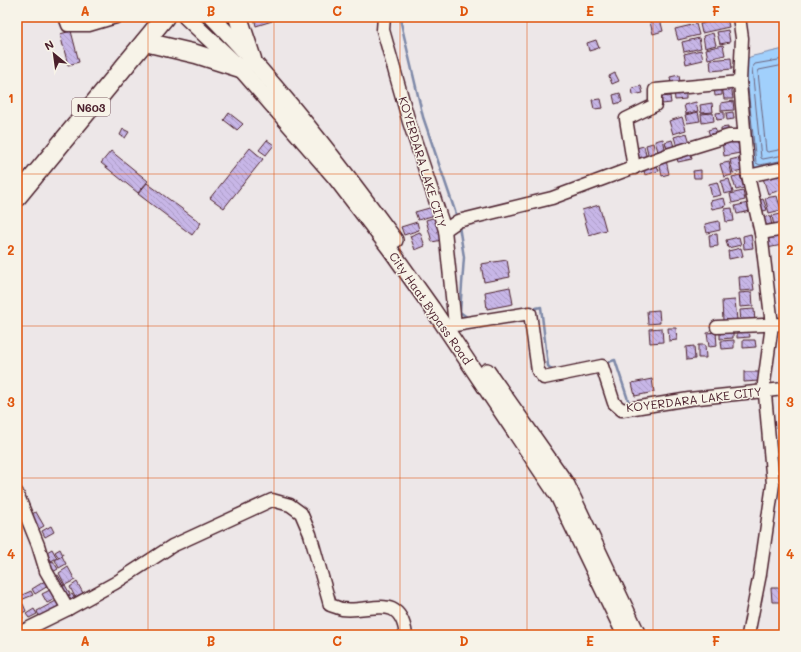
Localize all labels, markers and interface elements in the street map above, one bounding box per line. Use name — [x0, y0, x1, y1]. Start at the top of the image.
text: A — [80, 2, 90, 19]
text: B — [207, 2, 216, 19]
text: C — [332, 2, 342, 19]
text: D — [459, 2, 469, 19]
text: E — [586, 2, 594, 19]
text: F — [712, 2, 720, 19]
north arrow — [34, 34, 74, 74]
text: N — [42, 36, 56, 53]
text: 1 — [8, 89, 14, 106]
text: 1 — [787, 89, 793, 106]
street label: KOYERDARA LAKE CITY — [395, 94, 451, 230]
road number: N603 — [72, 98, 110, 116]
text: 2 — [7, 241, 15, 258]
text: 2 — [786, 241, 794, 258]
street label: City Haat Bypass Road — [386, 248, 476, 368]
street label: KOYERDARA LAKE CITY — [625, 383, 763, 415]
text: 3 — [7, 393, 15, 410]
text: 3 — [786, 393, 794, 410]
text: 4 — [7, 545, 15, 562]
text: 4 — [786, 545, 794, 562]
text: A — [80, 632, 90, 649]
text: B — [207, 632, 216, 649]
text: C — [332, 632, 342, 649]
text: D — [459, 632, 469, 649]
text: E — [586, 632, 594, 649]
text: F — [712, 632, 720, 649]

